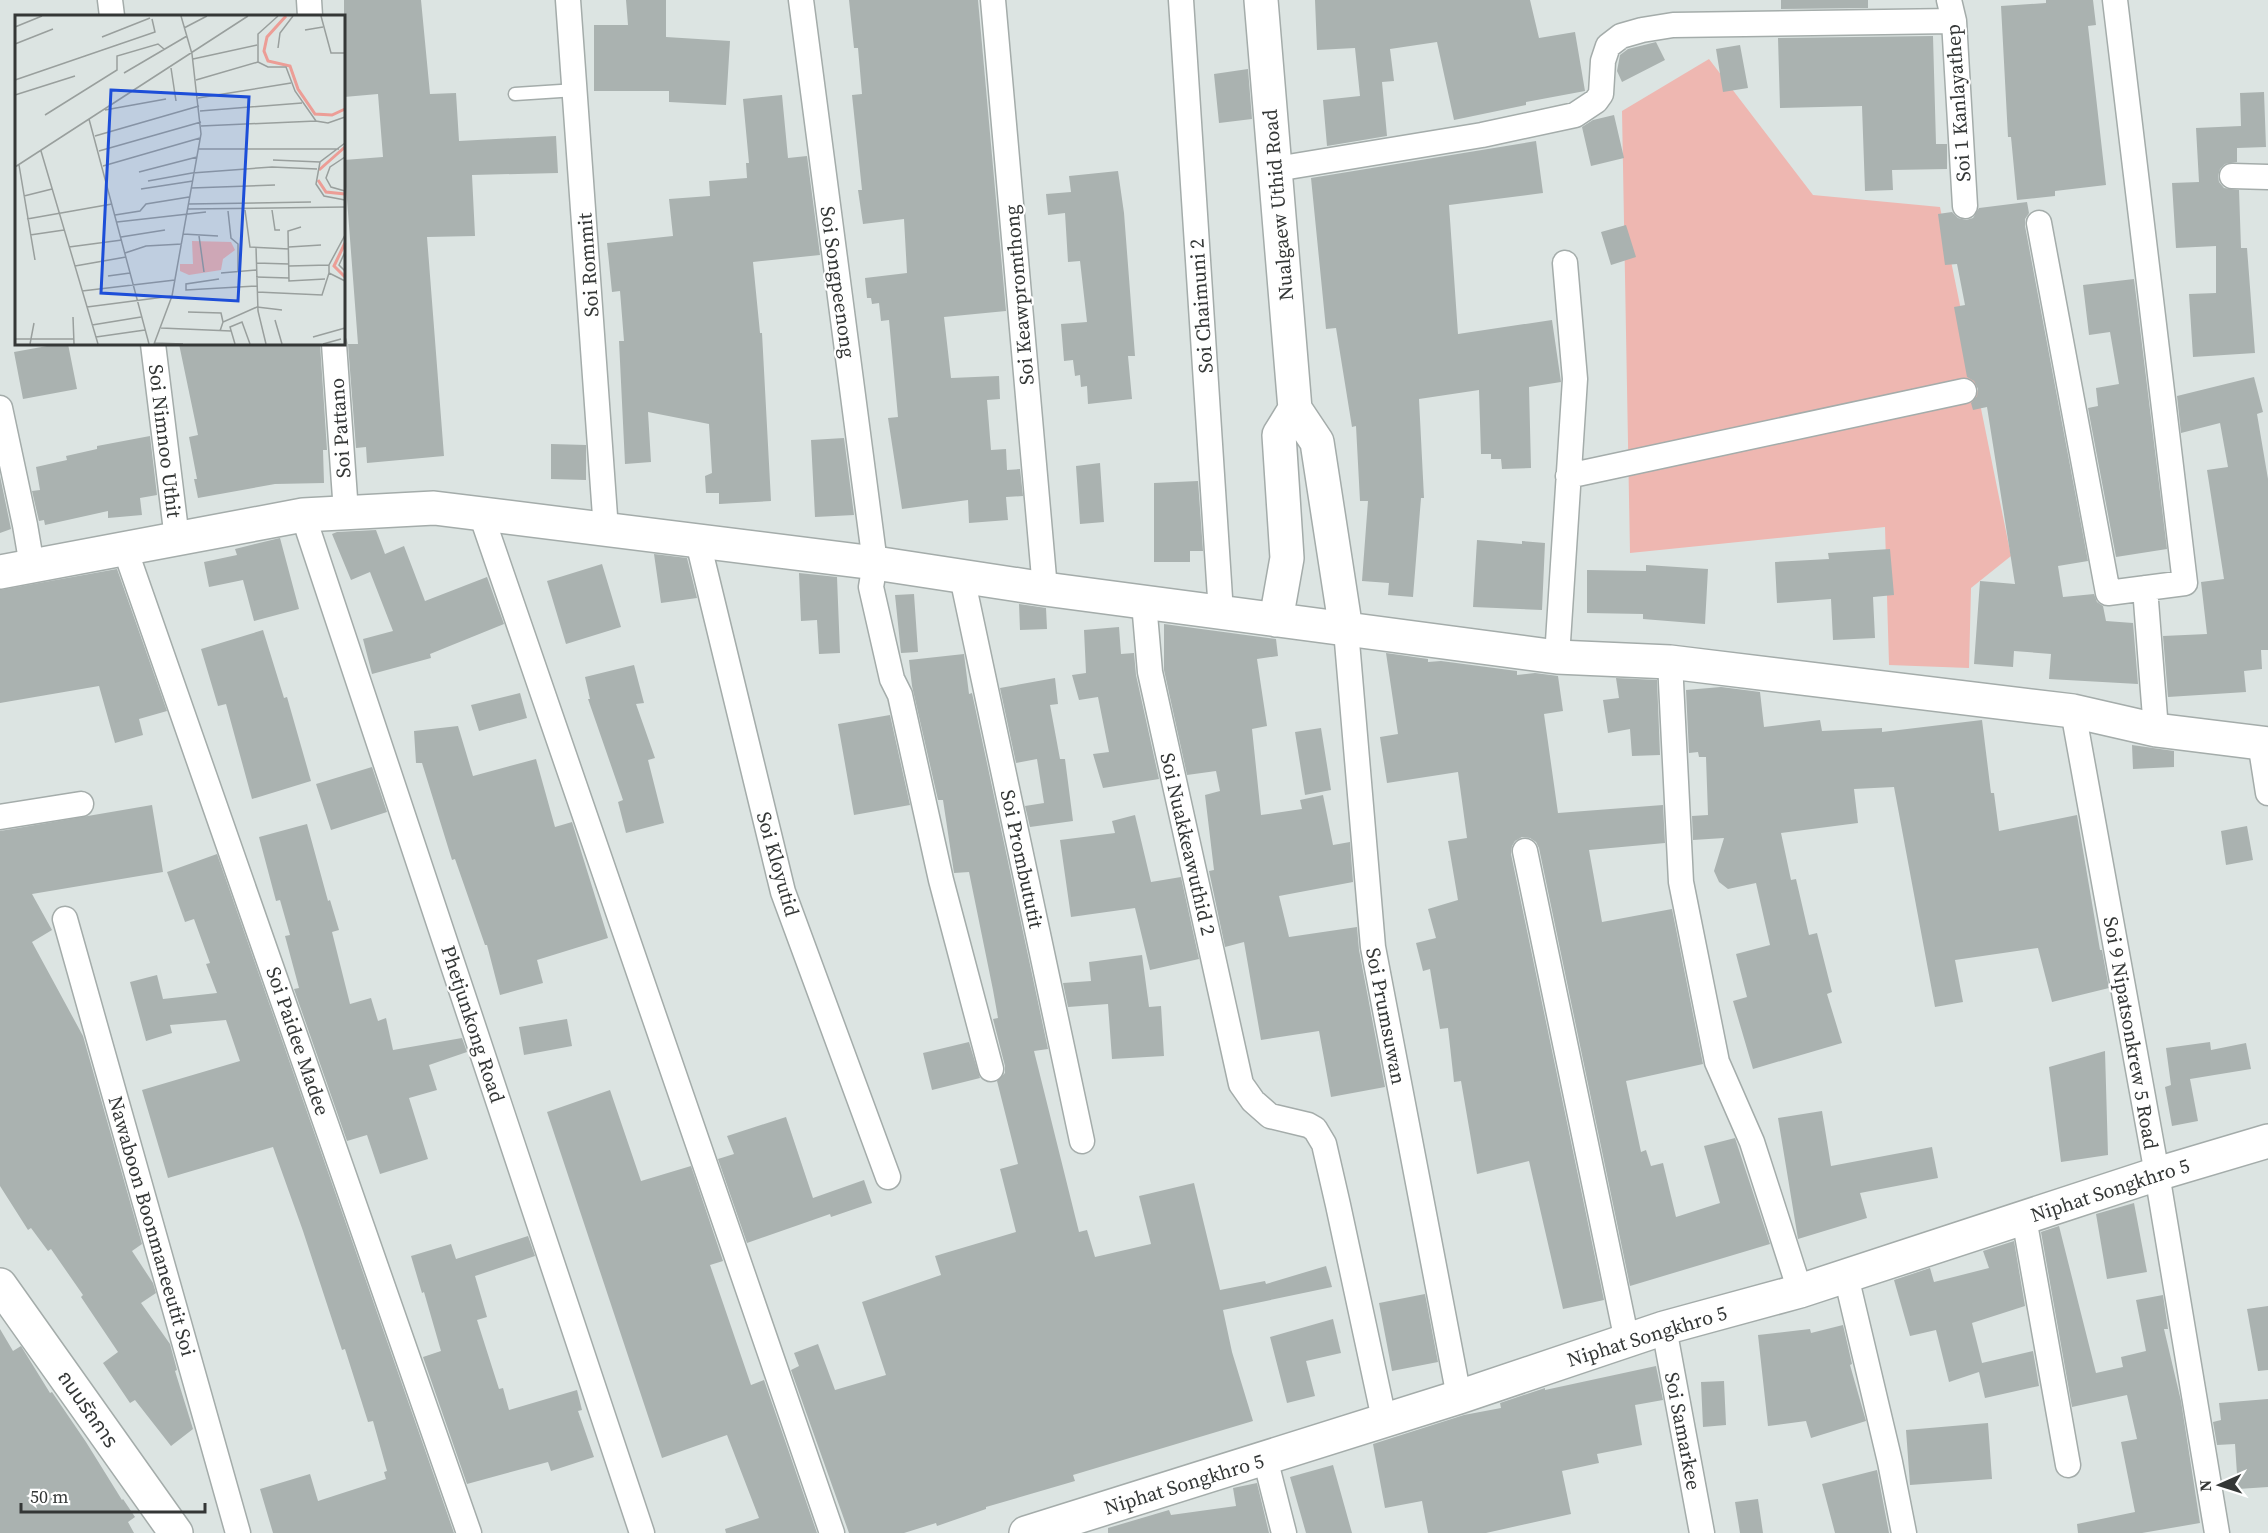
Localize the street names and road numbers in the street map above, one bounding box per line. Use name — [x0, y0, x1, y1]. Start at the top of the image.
street label: Soi 1 Kanlayathep — [1939, 23, 1977, 183]
street label: Nualgaew Uthid Road — [1256, 108, 1300, 302]
street label: Soi Songpeenong — [813, 204, 863, 360]
street label: Soi Keawpromthong — [997, 204, 1041, 386]
street label: Soi Rommit — [570, 212, 606, 318]
street label: Soi Chaimuni 2 — [1182, 238, 1220, 374]
street label: Soi Nimnoo Uthit — [142, 363, 188, 520]
street label: Soi Pattano — [323, 377, 357, 479]
street label: Soi Nuakkeawuthid 2 — [1153, 750, 1223, 938]
street label: Soi Prombututit — [994, 787, 1050, 931]
street label: Soi Kloyutid — [750, 808, 806, 920]
street label: Soi 9 Nipatsonkrew 5 Road — [2097, 914, 2165, 1152]
street label: Phetjunkong Road — [434, 942, 512, 1107]
street label: Soi Prumsuwan — [1359, 945, 1413, 1087]
street label: Soi Paidee Madee — [259, 963, 337, 1119]
street label: Nawaboon Boonmaneeutit Soi — [101, 1093, 203, 1359]
street label: Niphat Songkhro 5 — [2027, 1151, 2193, 1229]
street label: Niphat Songkhro 5 — [1564, 1298, 1730, 1374]
street label: ถนนรัถการ — [51, 1365, 125, 1453]
street label: Soi Samarkee — [1658, 1370, 1708, 1492]
street label: Niphat Songkhro 5 — [1101, 1446, 1267, 1522]

